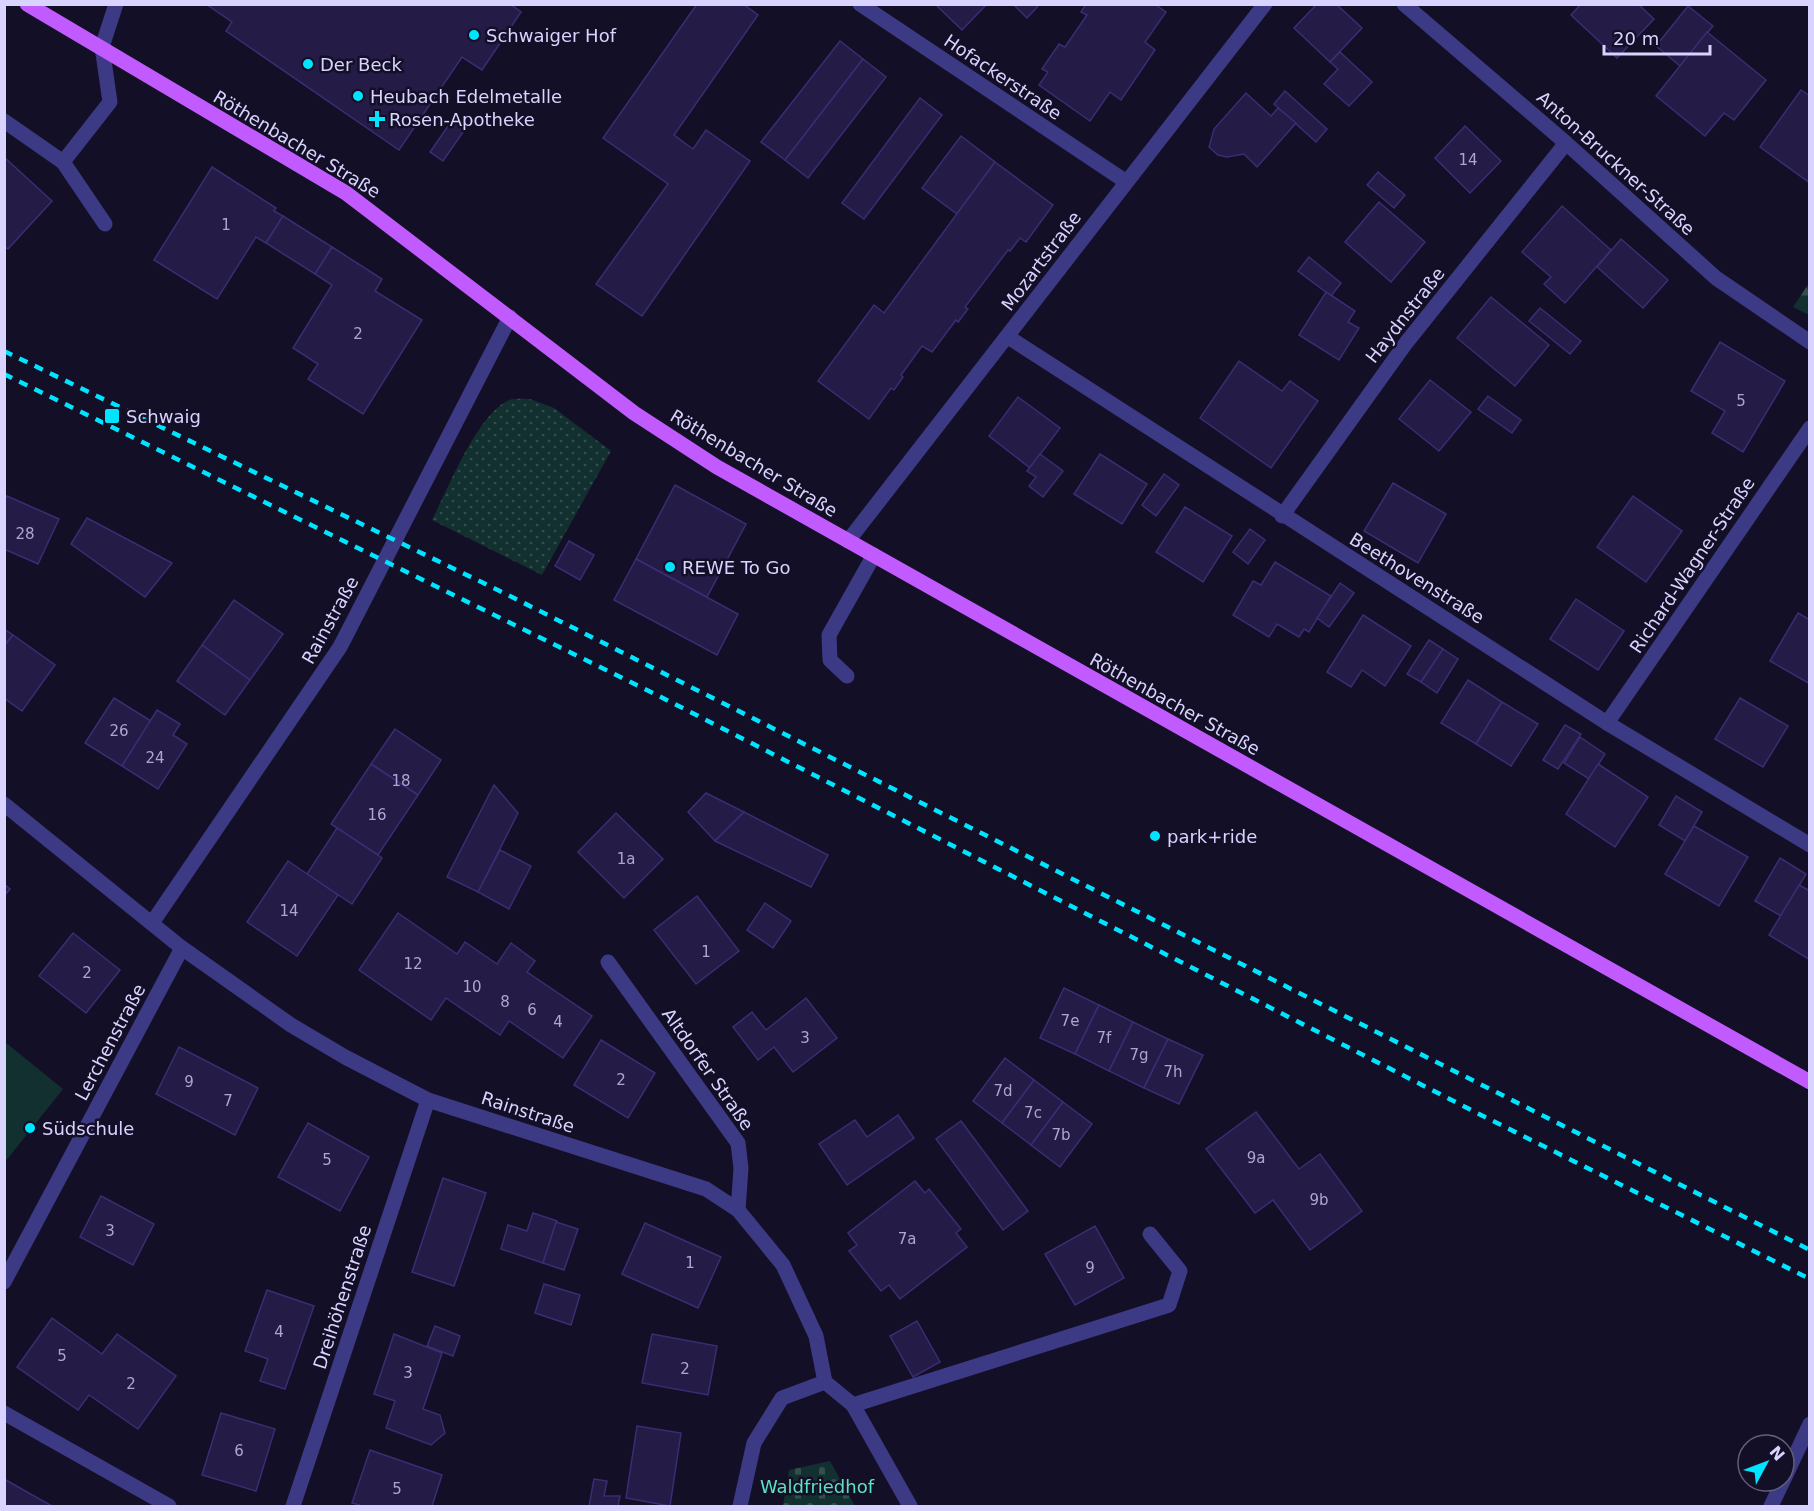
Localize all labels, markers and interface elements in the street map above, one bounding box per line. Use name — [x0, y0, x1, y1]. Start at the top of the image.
scale bar — [1604, 18, 1710, 56]
place label: Schwaiger Hof — [486, 25, 617, 46]
marker: Schwaiger Hof — [467, 28, 481, 42]
text: 20 m — [1613, 28, 1659, 49]
street label: Hofackerstraße — [940, 30, 1066, 124]
place label: Der Beck — [320, 54, 402, 75]
marker: Der Beck — [301, 57, 315, 71]
street label: Röthenbacher Straße — [210, 86, 384, 202]
place label: Heubach Edelmetalle — [370, 86, 562, 107]
street label: Anton-Bruckner-Straße — [1533, 87, 1699, 239]
marker: Heubach Edelmetalle — [351, 89, 365, 103]
place label: Rosen-Apotheke — [389, 109, 535, 130]
marker: Rosen-Apotheke — [370, 112, 384, 126]
house number: 14 — [1458, 151, 1478, 169]
street label: Mozartstraße — [997, 207, 1085, 315]
house number: 1 — [221, 216, 231, 234]
street label: Haydnstraße — [1361, 263, 1449, 367]
house number: 2 — [353, 325, 363, 343]
house number: 5 — [1736, 392, 1746, 410]
street label: Röthenbacher Straße — [667, 405, 841, 521]
place label: Schwaig — [126, 406, 201, 427]
marker: Schwaig — [103, 407, 121, 425]
street label: Richard-Wagner-Straße — [1625, 473, 1759, 657]
house number: 28 — [15, 525, 35, 543]
street label: Beethovenstraße — [1346, 528, 1488, 628]
place label: REWE To Go — [682, 557, 790, 578]
marker: REWE To Go — [663, 560, 677, 574]
street label: Rainstraße — [297, 573, 363, 667]
street label: Röthenbacher Straße — [1086, 649, 1264, 759]
house number: 26 — [109, 722, 129, 740]
house number: 24 — [145, 749, 165, 767]
house number: 18 — [391, 772, 411, 790]
house number: 16 — [367, 806, 387, 824]
place label: park+ride — [1167, 826, 1257, 847]
marker: park+ride — [1148, 829, 1162, 843]
house number: 1a — [617, 850, 635, 868]
house number: 14 — [279, 902, 299, 920]
house number: 1 — [701, 943, 711, 961]
house number: 12 — [403, 955, 423, 973]
house number: 2 — [82, 964, 92, 982]
house number: 10 — [462, 978, 482, 996]
street label: Lerchenstraße — [70, 980, 150, 1104]
house number: 8 — [500, 993, 510, 1011]
house number: 6 — [527, 1001, 537, 1019]
street label: Altdorfer Straße — [658, 1004, 758, 1134]
house number: 7e — [1061, 1012, 1079, 1030]
house number: 4 — [553, 1013, 563, 1031]
house number: 3 — [800, 1029, 810, 1047]
house number: 7f — [1097, 1029, 1112, 1047]
house number: 7g — [1129, 1046, 1149, 1064]
house number: 7h — [1163, 1063, 1183, 1081]
house number: 2 — [616, 1071, 626, 1089]
house number: 9 — [184, 1073, 194, 1091]
house number: 7d — [993, 1082, 1013, 1100]
street label: Rainstraße — [479, 1087, 577, 1137]
house number: 7 — [223, 1092, 233, 1110]
house number: 7c — [1024, 1104, 1042, 1122]
place label: Südschule — [42, 1118, 134, 1139]
marker: Südschule — [23, 1121, 37, 1135]
house number: 7b — [1051, 1126, 1071, 1144]
house number: 9a — [1247, 1149, 1265, 1167]
house number: 5 — [322, 1151, 332, 1169]
house number: 9b — [1309, 1191, 1329, 1209]
house number: 3 — [105, 1222, 115, 1240]
street label: Dreihöhenstraße — [309, 1222, 375, 1372]
house number: 7a — [898, 1230, 916, 1248]
house number: 1 — [685, 1254, 695, 1272]
house number: 9 — [1085, 1259, 1095, 1277]
house number: 4 — [274, 1323, 284, 1341]
house number: 5 — [57, 1347, 67, 1365]
house number: 2 — [680, 1360, 690, 1378]
house number: 3 — [403, 1364, 413, 1382]
house number: 2 — [126, 1375, 136, 1393]
north arrow — [1736, 1433, 1796, 1493]
house number: 6 — [234, 1442, 244, 1460]
text: N — [1765, 1442, 1789, 1465]
park label: Waldfriedhof — [760, 1476, 875, 1497]
house number: 5 — [392, 1480, 402, 1498]

